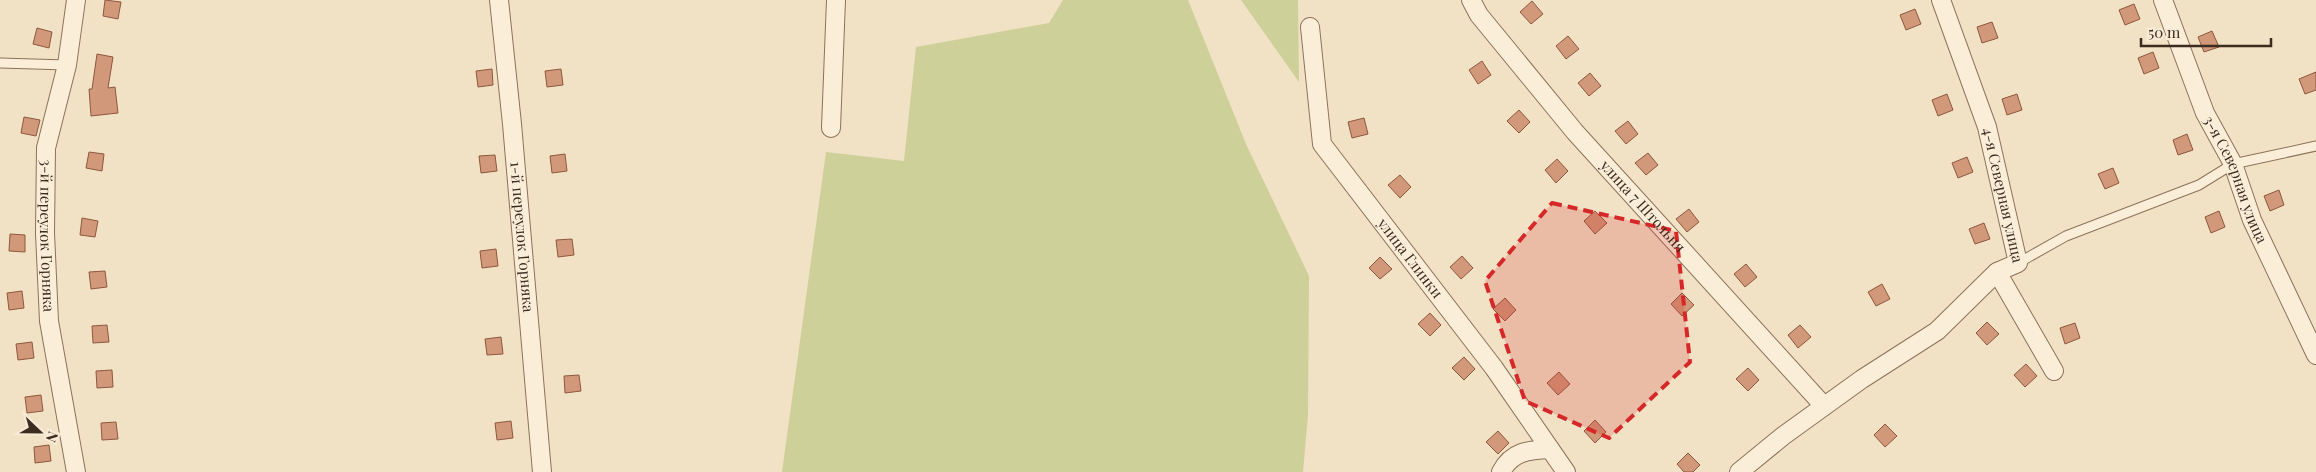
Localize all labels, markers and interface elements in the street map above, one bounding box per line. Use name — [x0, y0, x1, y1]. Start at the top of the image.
scale bar — [2141, 15, 2271, 47]
text: 50 m — [2148, 22, 2181, 42]
street label: 3-я Северная улица — [2199, 112, 2273, 247]
street label: 4-я Северная улица — [1978, 125, 2029, 265]
street label: улица 7 Штольня — [1596, 155, 1690, 256]
street label: 3-й переулок Горняка — [36, 159, 60, 313]
street label: 1-й переулок Горняка — [506, 161, 539, 314]
street label: улица Глинки — [1373, 213, 1448, 302]
north arrow — [15, 407, 65, 457]
text: N — [42, 429, 63, 445]

